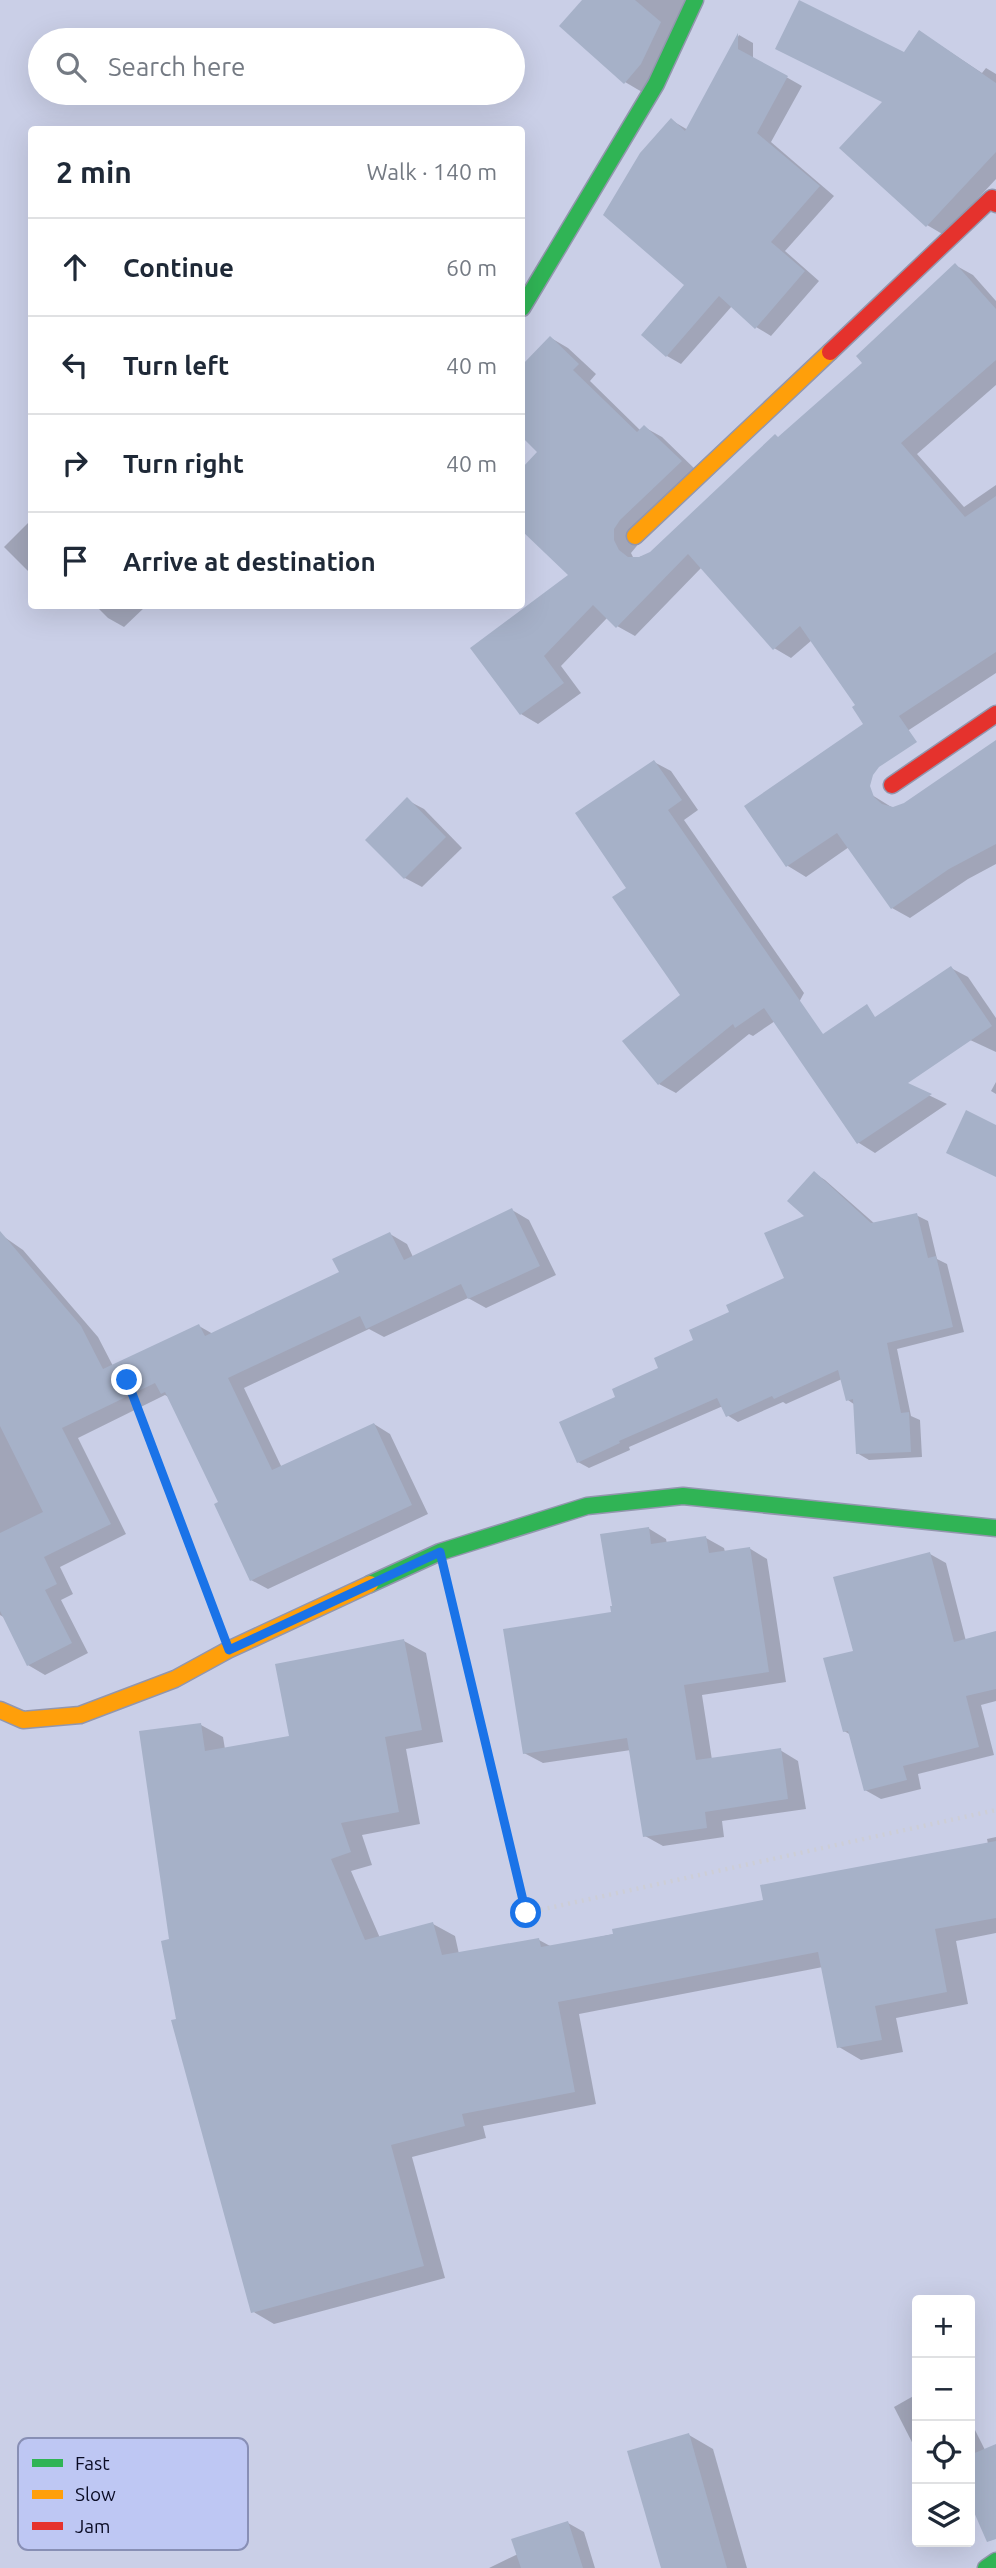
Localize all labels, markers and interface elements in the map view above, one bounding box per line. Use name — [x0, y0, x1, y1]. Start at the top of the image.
search box — [28, 28, 525, 105]
icon: search — [52, 48, 90, 86]
text: Search here — [108, 52, 245, 81]
text: 2 min — [56, 155, 132, 189]
text: Walk · 140 m — [366, 159, 497, 184]
icon: ahead — [56, 248, 94, 286]
text: Continue — [123, 253, 234, 282]
text: 60 m — [446, 255, 497, 280]
icon: left — [56, 346, 94, 384]
text: Turn left — [123, 351, 229, 380]
text: 40 m — [446, 353, 497, 378]
icon: right — [56, 444, 94, 482]
text: Turn right — [123, 449, 244, 478]
text: 40 m — [446, 451, 497, 476]
icon: arrive — [56, 542, 94, 580]
text: Arrive at destination — [123, 547, 376, 576]
route end — [111, 1364, 142, 1395]
route start — [510, 1897, 541, 1928]
map controls — [912, 2295, 975, 2547]
button: + — [912, 2295, 975, 2358]
button: − — [912, 2358, 975, 2421]
button: locate — [912, 2421, 975, 2484]
legend — [18, 2438, 248, 2550]
text: Fast — [75, 2452, 110, 2474]
text: Slow — [75, 2483, 116, 2505]
button: layers — [912, 2484, 975, 2547]
text: Jam — [75, 2515, 111, 2537]

